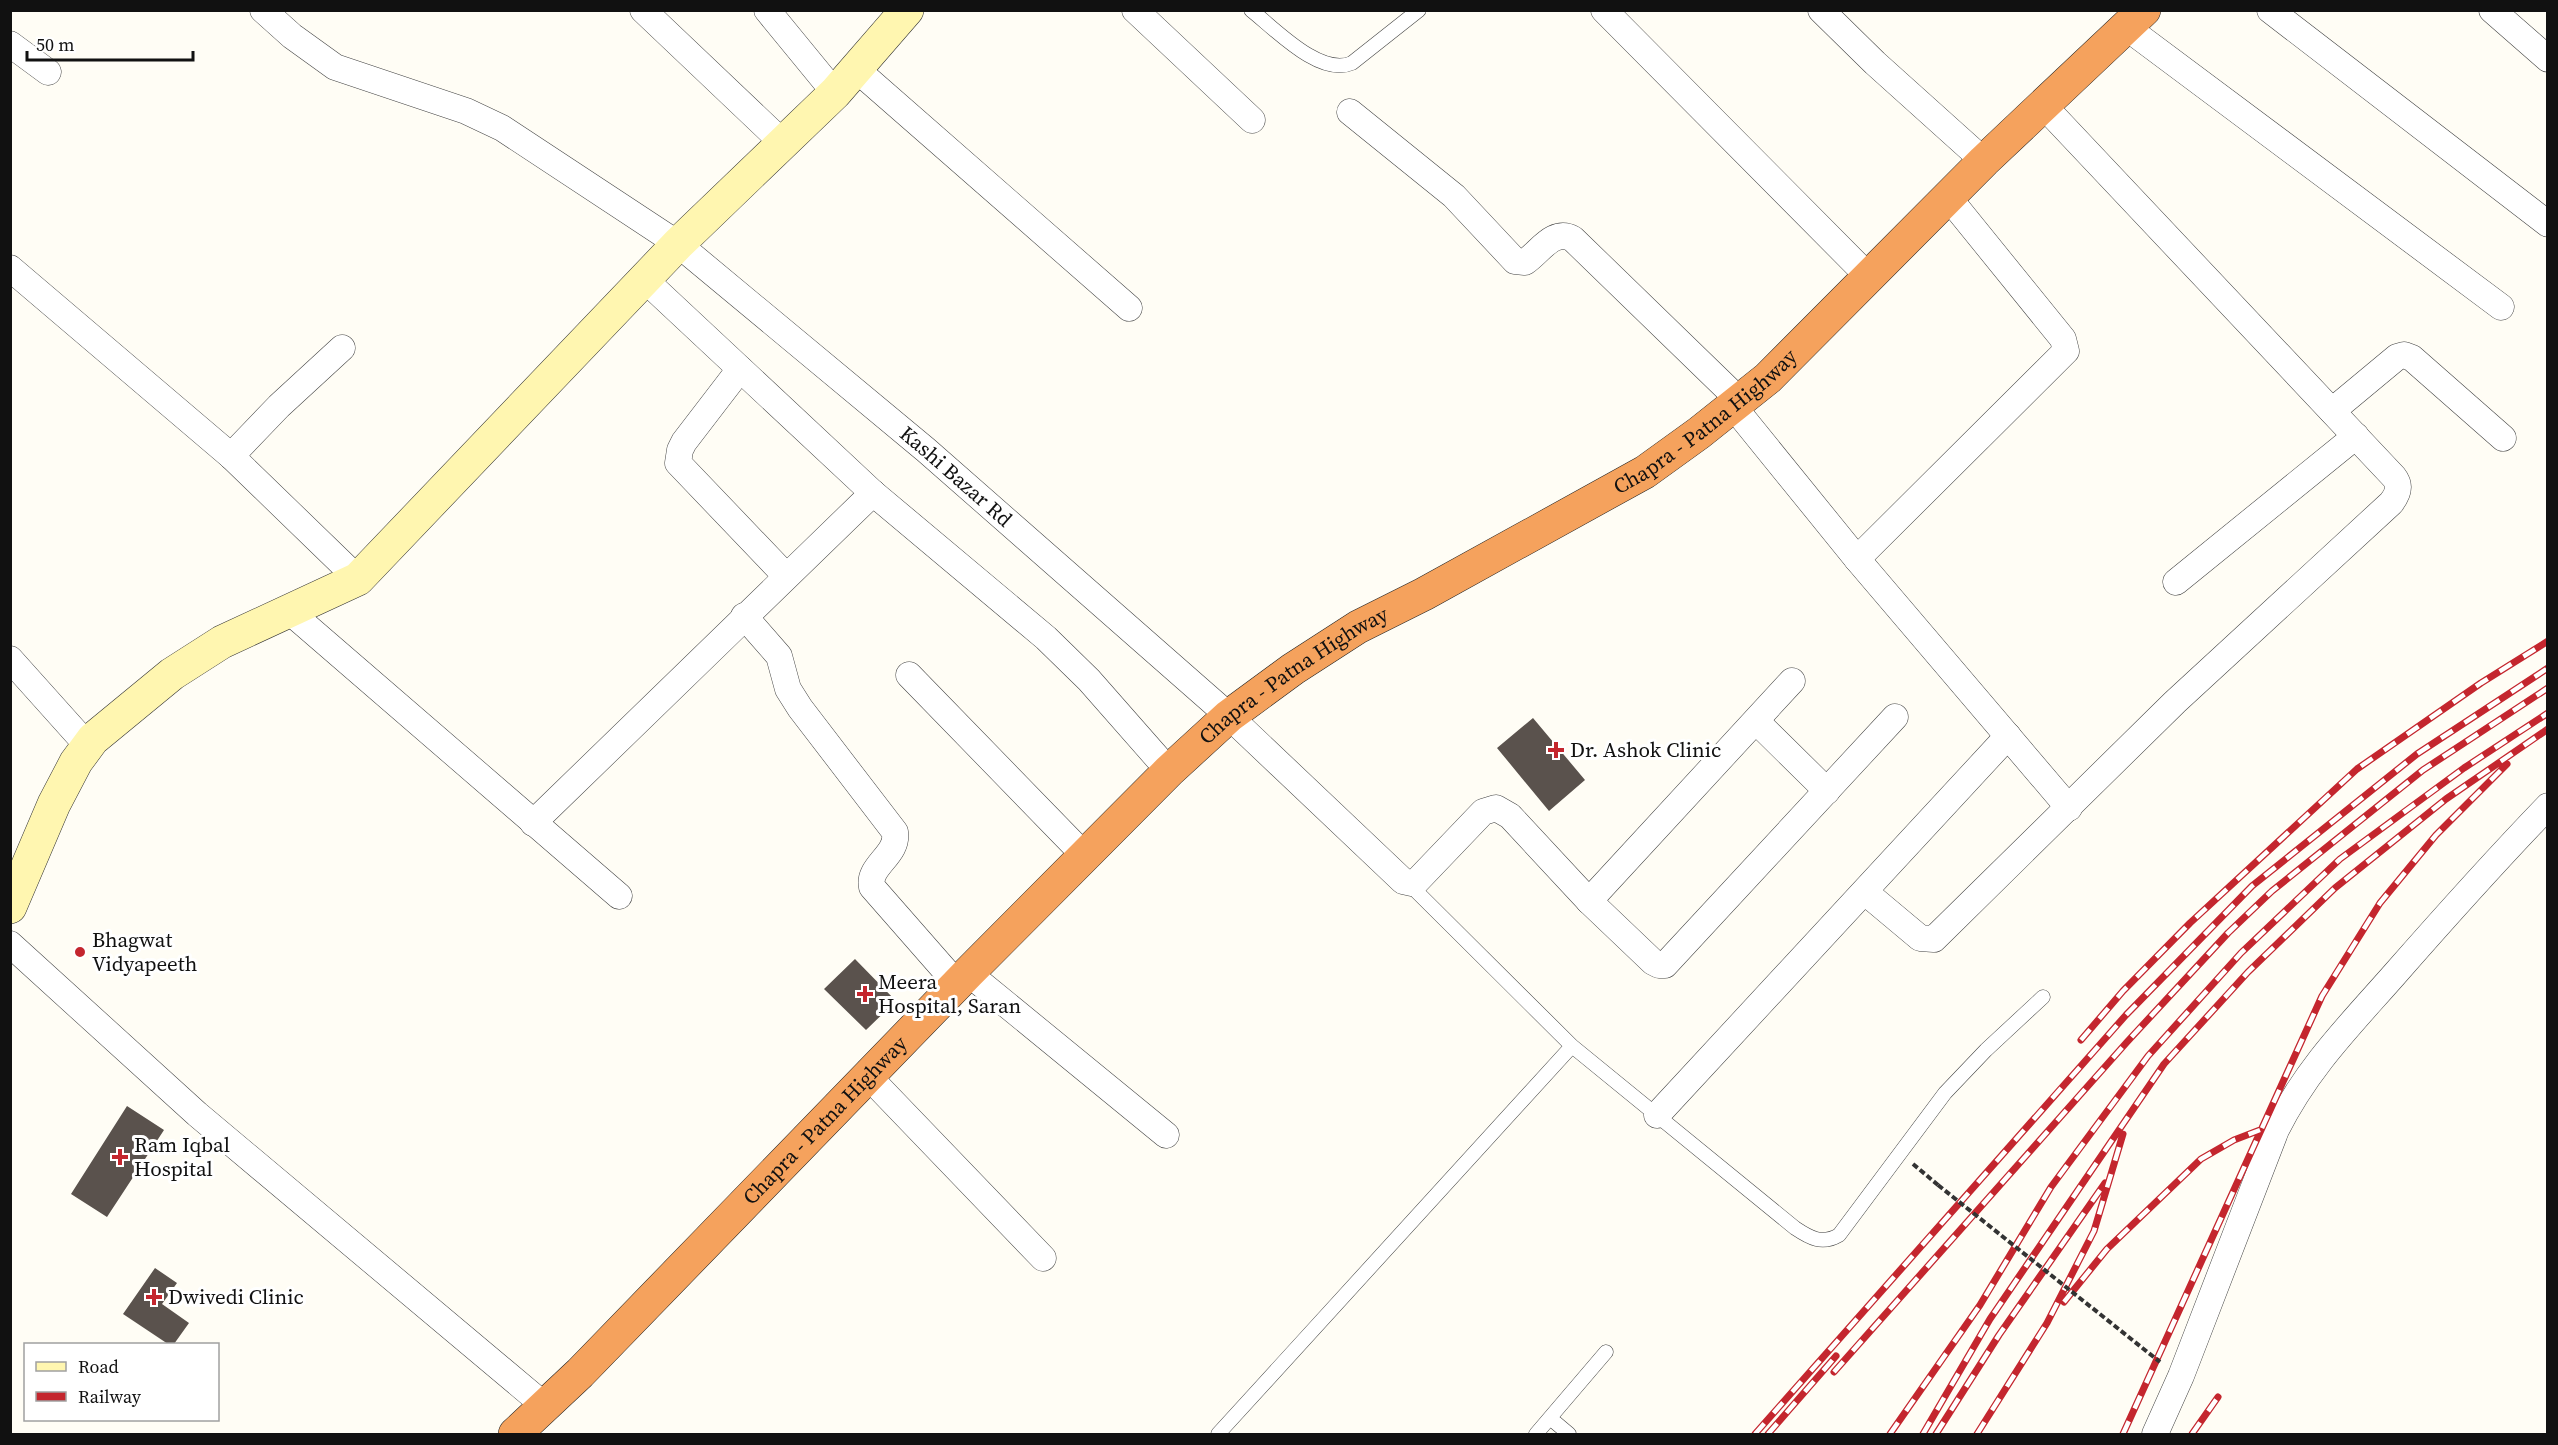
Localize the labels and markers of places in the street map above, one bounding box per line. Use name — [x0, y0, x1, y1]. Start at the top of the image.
place label: Dr. Ashok Clinic — [1570, 735, 1721, 764]
marker: Dr. Ashok Clinic — [1547, 741, 1565, 759]
place label: Bhagwat Vidyapeeth — [92, 925, 197, 978]
marker: Bhagwat Vidyapeeth — [73, 945, 87, 959]
place label: Meera Hospital, Saran — [878, 967, 1022, 1020]
marker: Meera Hospital, Saran — [856, 985, 874, 1003]
place label: Ram Iqbal Hospital — [134, 1130, 230, 1183]
marker: Ram Iqbal Hospital — [111, 1148, 129, 1166]
place label: Dwivedi Clinic — [168, 1282, 304, 1311]
marker: Dwivedi Clinic — [145, 1288, 163, 1306]

